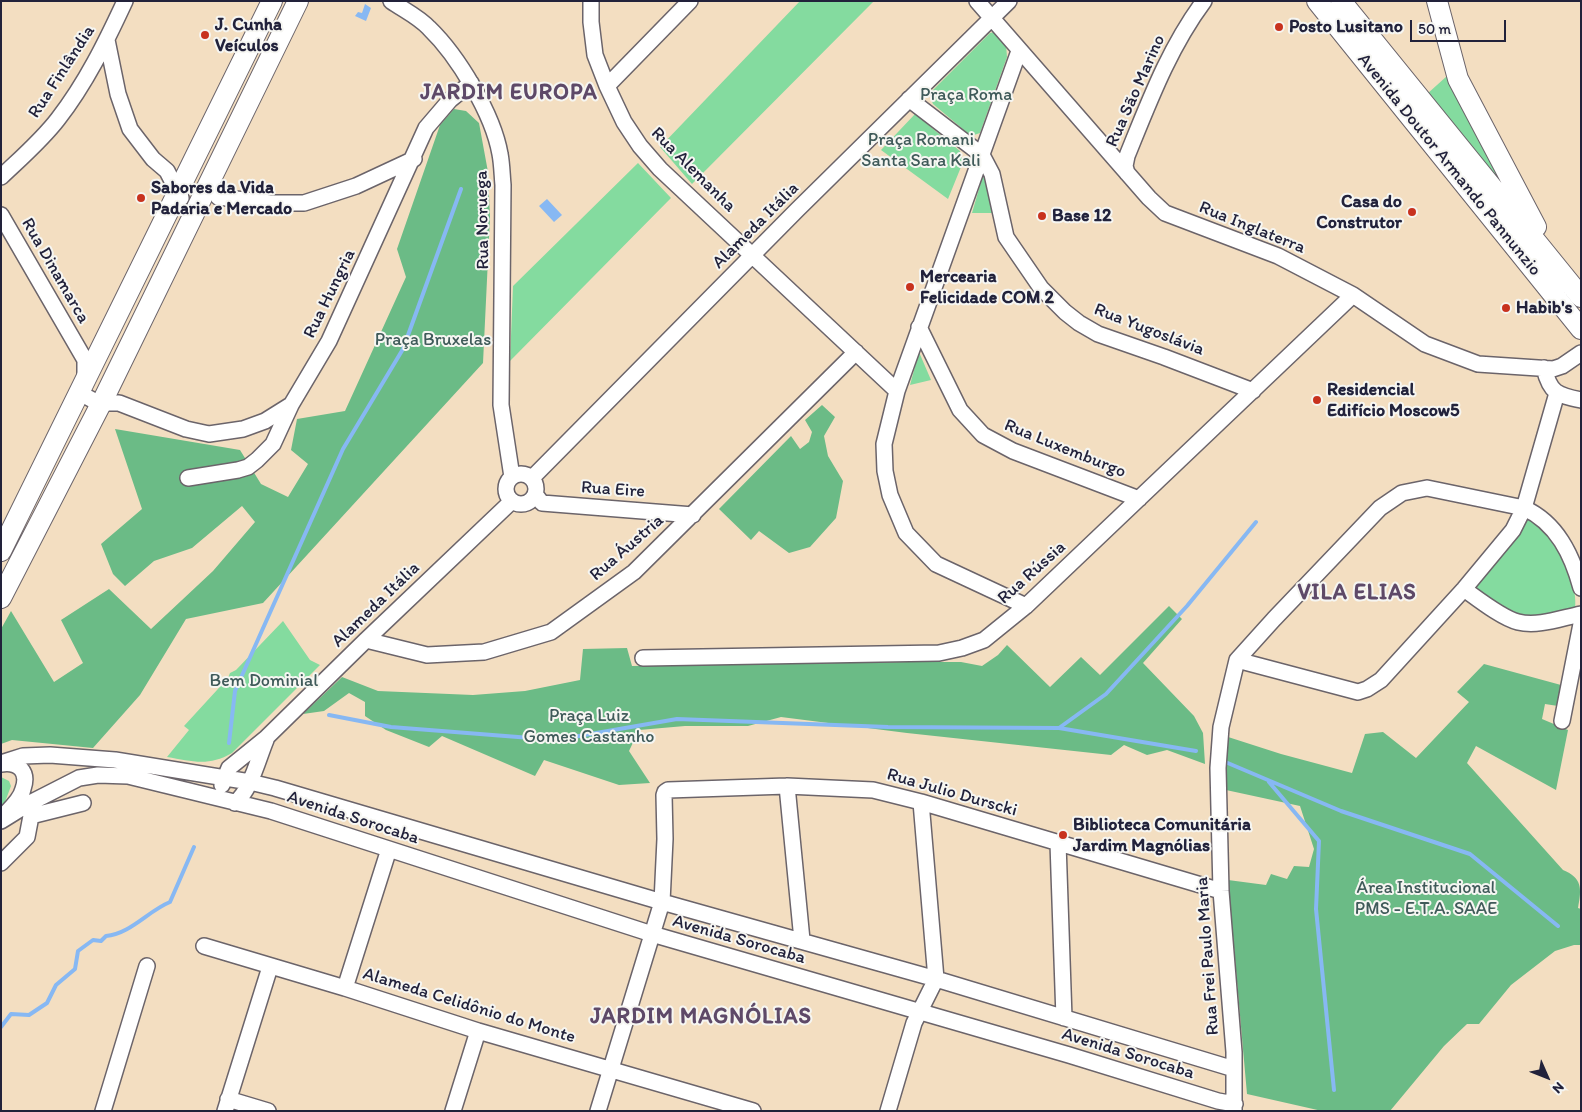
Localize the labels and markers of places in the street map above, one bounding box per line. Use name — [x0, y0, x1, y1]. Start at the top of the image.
place label: J. Cunha Veículos — [215, 14, 282, 56]
place label: Posto Lusitano — [1289, 16, 1403, 38]
marker: Posto Lusitano — [1273, 21, 1285, 33]
marker: J. Cunha Veículos — [199, 29, 211, 41]
place label: Sabores da Vida Padaria e Mercado — [151, 177, 292, 220]
place label: Casa do Construtor — [1316, 191, 1402, 233]
marker: Sabores da Vida Padaria e Mercado — [135, 192, 147, 204]
place label: Base 12 — [1052, 205, 1111, 227]
marker: Casa do Construtor — [1406, 206, 1418, 218]
marker: Base 12 — [1036, 210, 1048, 222]
place label: Mercearia Felicidade COM 2 — [920, 266, 1054, 308]
marker: Mercearia Felicidade COM 2 — [904, 281, 916, 293]
place label: Habib's — [1516, 297, 1573, 319]
marker: Habib's — [1500, 302, 1512, 314]
place label: Residencial Edifício Moscow5 — [1327, 379, 1460, 422]
marker: Residencial Edifício Moscow5 — [1311, 394, 1323, 406]
place label: Biblioteca Comunitária Jardim Magnólias — [1073, 814, 1251, 856]
marker: Biblioteca Comunitária Jardim Magnólias — [1057, 829, 1069, 841]

